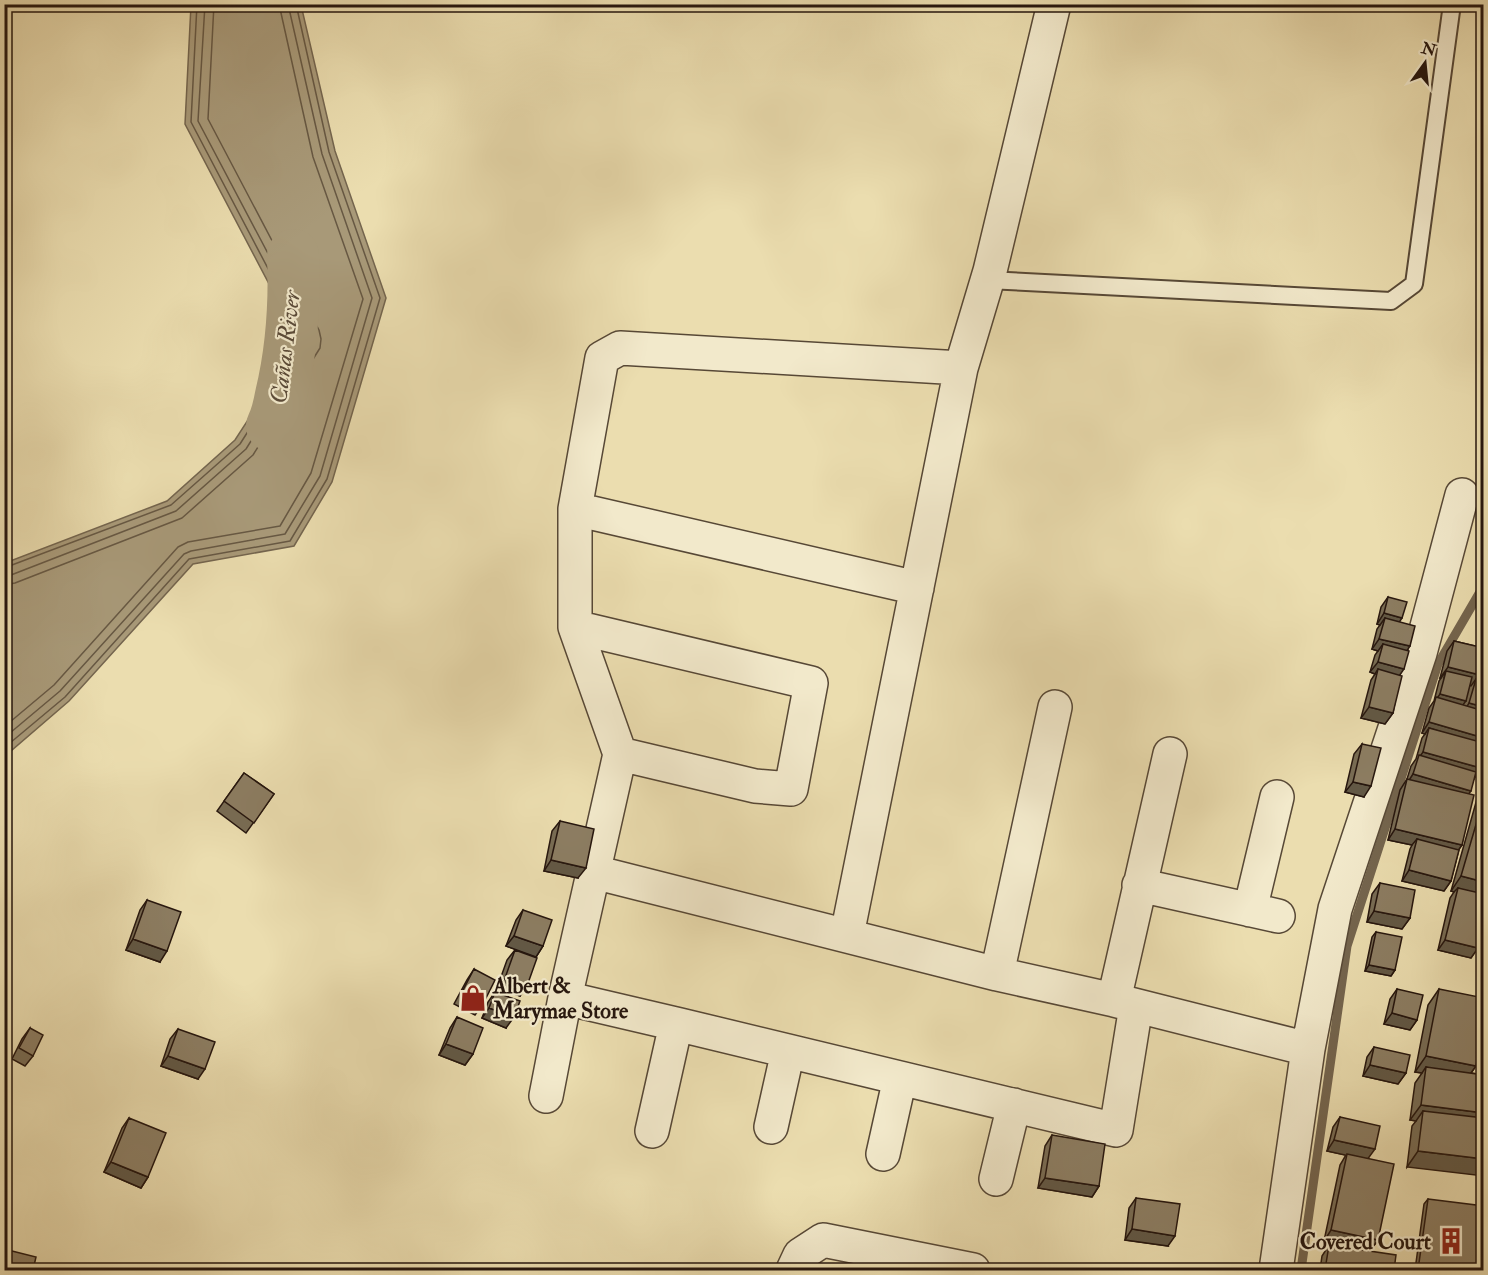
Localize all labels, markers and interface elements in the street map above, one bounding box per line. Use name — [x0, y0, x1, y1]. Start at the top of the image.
north arrow — [1395, 33, 1455, 93]
text: N — [1418, 38, 1439, 61]
water label: Cañas River — [263, 288, 308, 405]
place label: Albert & Marymae Store — [492, 972, 629, 1026]
shop icon: Albert & Marymae Store — [458, 983, 488, 1013]
building icon: Covered Court — [1436, 1226, 1466, 1256]
place label: Covered Court — [1300, 1228, 1432, 1256]

